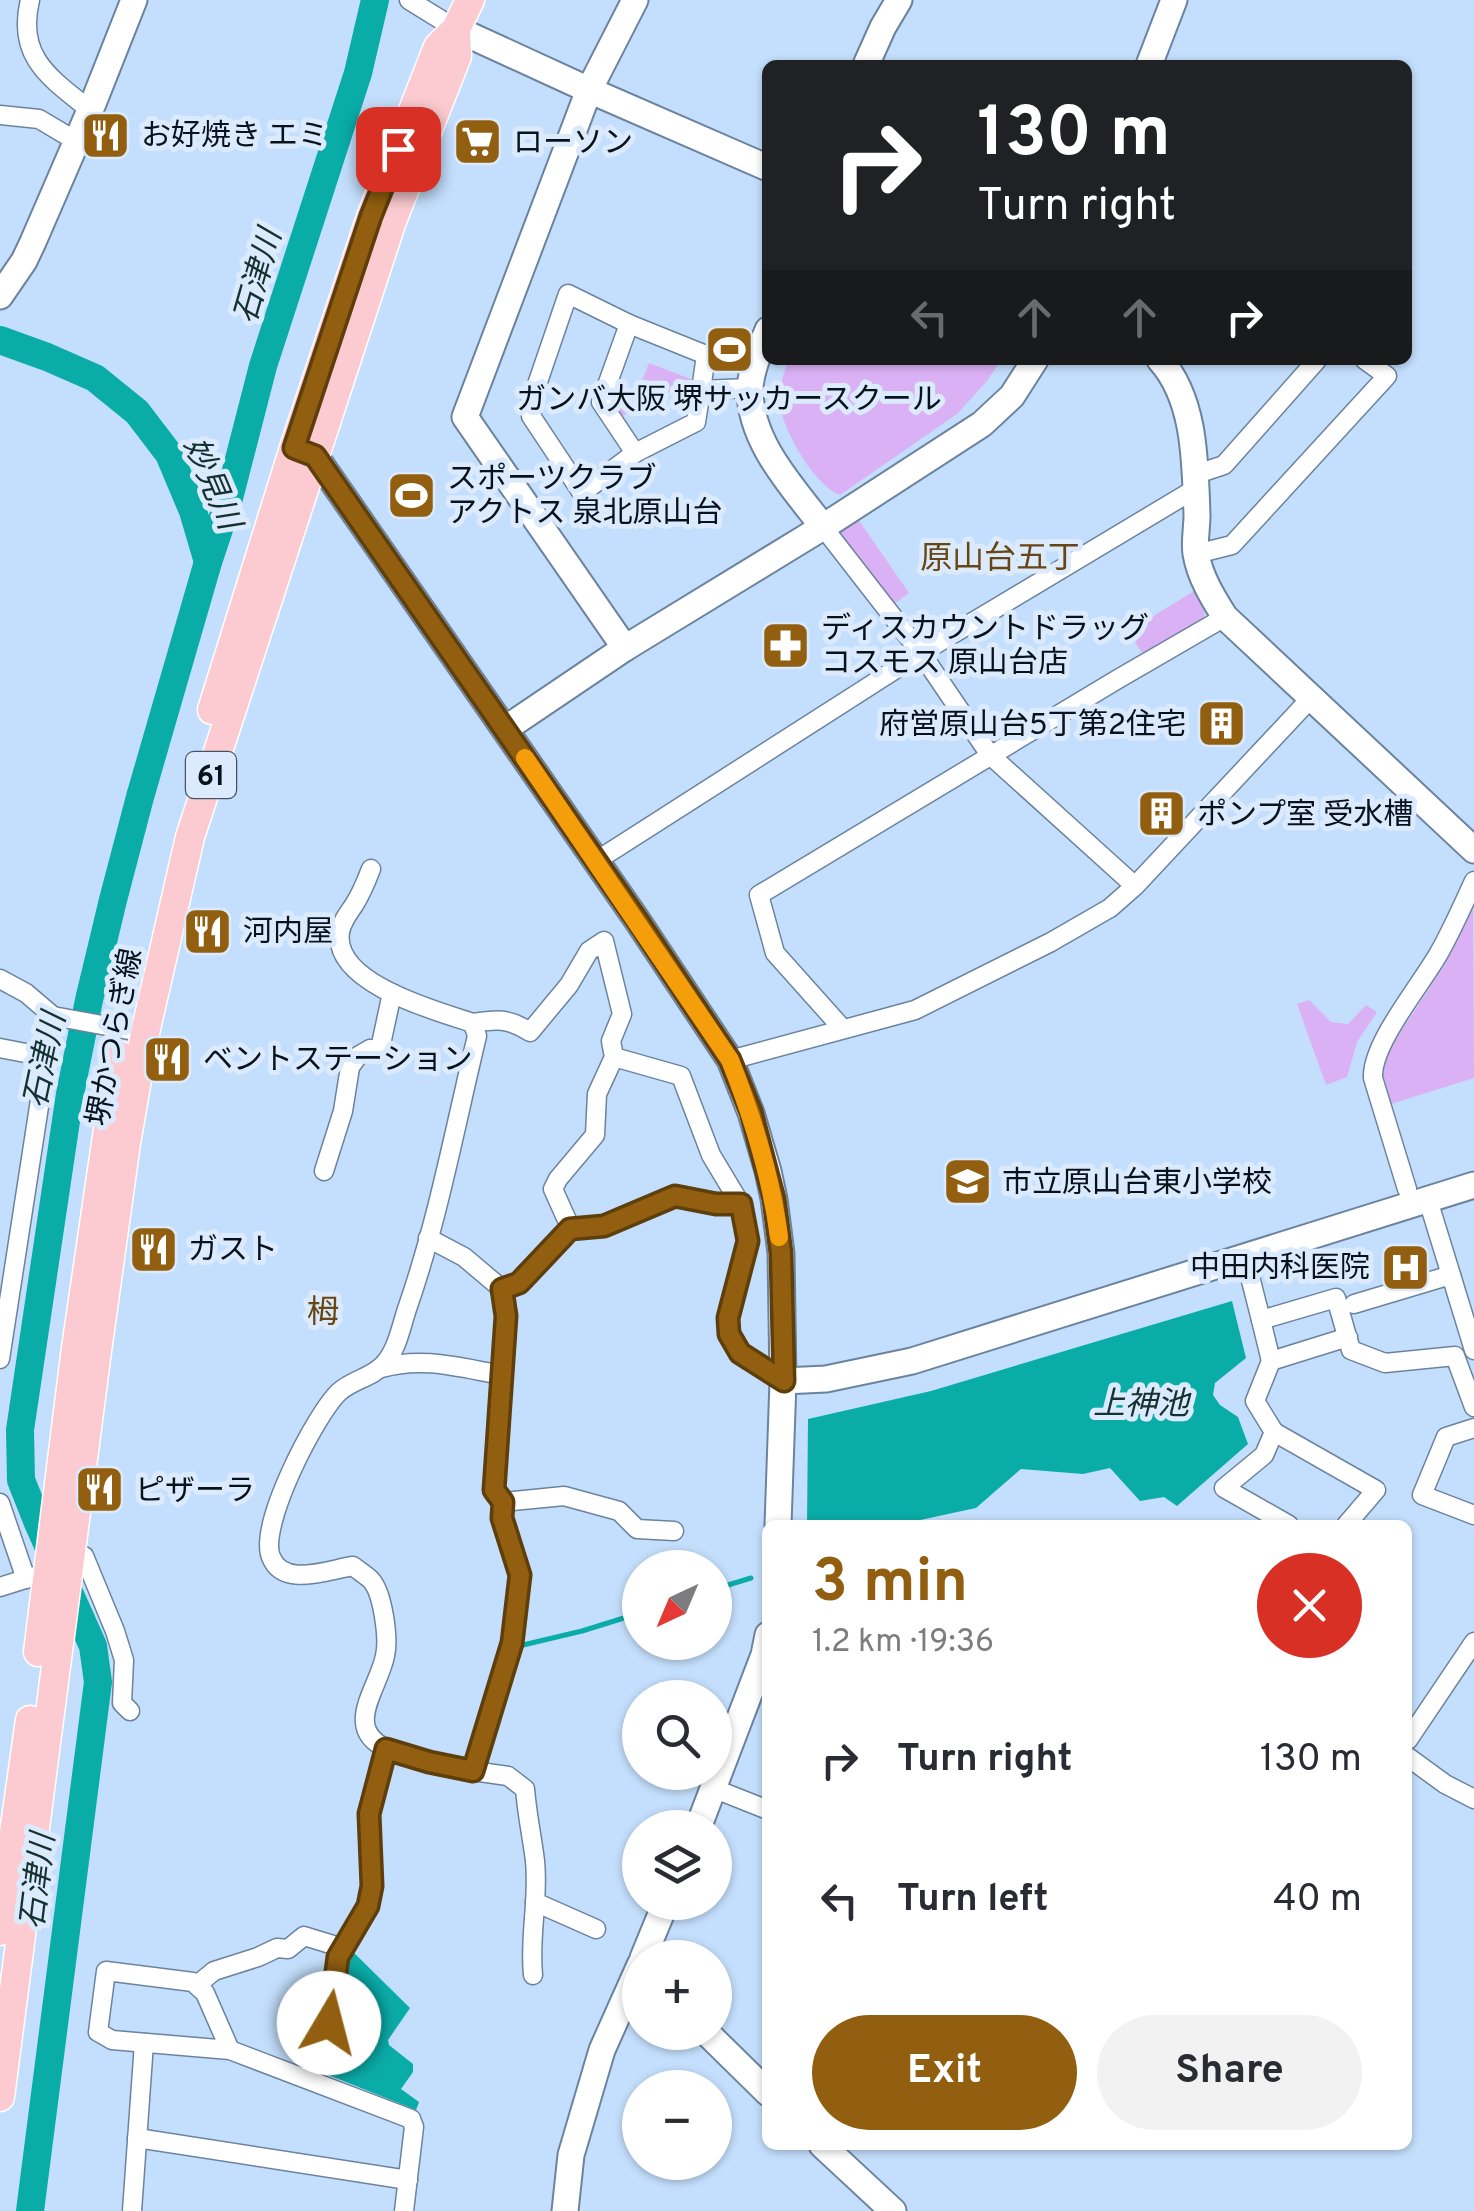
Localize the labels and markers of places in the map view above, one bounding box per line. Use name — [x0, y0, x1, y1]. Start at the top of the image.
pin — [356, 107, 441, 192]
restaurant icon: お好焼き エミ — [80, 109, 132, 161]
supermarket icon: ローソン — [452, 116, 504, 168]
place label: お好焼き エミ — [141, 119, 328, 156]
place label: ローソン — [513, 126, 633, 163]
sports icon: ガンバ大阪 堺サッカースクール — [703, 324, 755, 376]
place label: ガンバ大阪 堺サッカースクール — [516, 383, 942, 420]
place label: スポーツクラブ アクトス 泉北原山台 — [447, 462, 723, 533]
sports icon: スポーツクラブ アクトス 泉北原山台 — [386, 469, 438, 521]
place label: ディスカウントドラッグ コスモス 原山台店 — [821, 612, 1149, 683]
pharmacy icon: ディスカウントドラッグ コスモス 原山台店 — [760, 619, 812, 671]
building icon: 府営原山台5丁第2住宅 — [1195, 698, 1247, 750]
place label: 府営原山台5丁第2住宅 — [879, 708, 1186, 745]
building icon: ポンプ室 受水槽 — [1136, 788, 1188, 840]
place label: ポンプ室 受水槽 — [1197, 798, 1413, 835]
restaurant icon: 河内屋 — [182, 905, 234, 957]
place label: 河内屋 — [243, 915, 333, 952]
restaurant icon: ベントステーション — [142, 1033, 194, 1085]
place label: ベントステーション — [203, 1043, 472, 1080]
school or university icon: 市立原山台東小学校 — [941, 1156, 993, 1208]
place label: 市立原山台東小学校 — [1002, 1166, 1272, 1203]
restaurant icon: ガスト — [127, 1223, 179, 1275]
place label: ガスト — [188, 1233, 278, 1270]
hospital icon: 中田内科医院 — [1379, 1241, 1431, 1293]
place label: 中田内科医院 — [1190, 1251, 1370, 1288]
restaurant icon: ピザーラ — [74, 1464, 126, 1516]
place label: ピザーラ — [135, 1474, 255, 1511]

